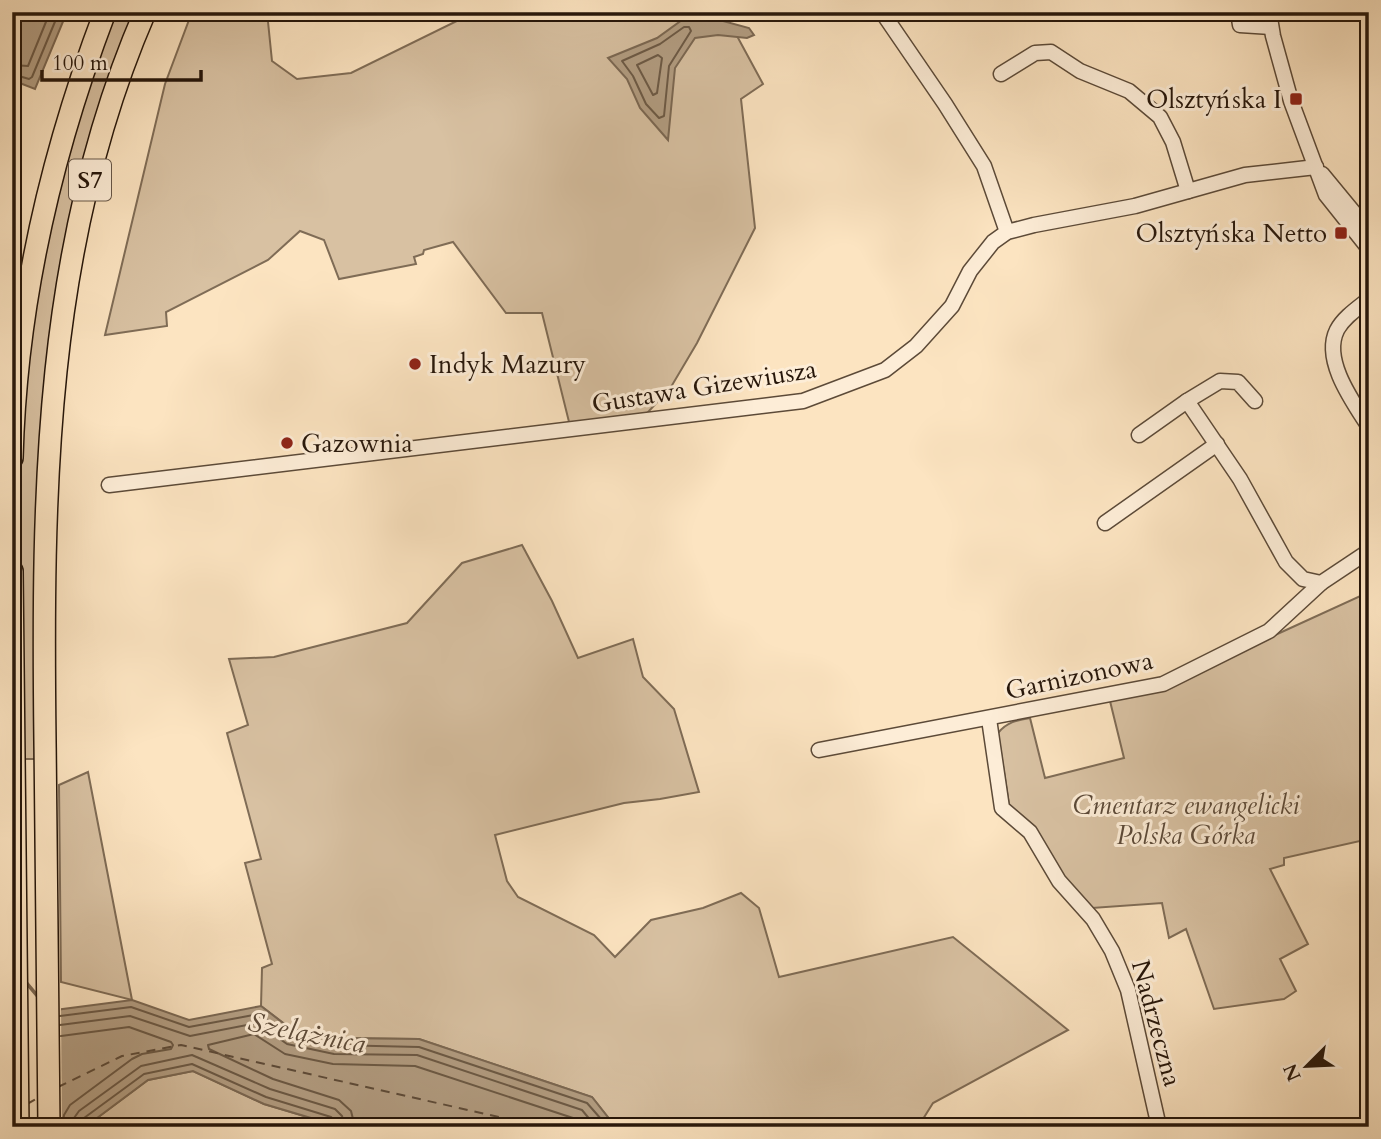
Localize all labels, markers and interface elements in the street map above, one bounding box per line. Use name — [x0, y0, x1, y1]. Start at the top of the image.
scale bar — [42, 38, 201, 82]
text: 100 m — [52, 49, 108, 78]
place label: Olsztyńska I — [1146, 82, 1282, 117]
marker: Olsztyńska I — [1288, 91, 1304, 107]
road number: S7 — [69, 160, 111, 200]
place label: Olsztyńska Netto — [1136, 216, 1327, 251]
marker: Olsztyńska Netto — [1333, 225, 1349, 241]
place label: Indyk Mazury — [429, 347, 586, 382]
street label: Gustawa Gizewiusza — [589, 351, 819, 422]
marker: Indyk Mazury — [407, 356, 423, 372]
place label: Gazownia — [301, 426, 413, 461]
marker: Gazownia — [279, 435, 295, 451]
street label: Garnizonowa — [1002, 643, 1156, 708]
park label: Cmentarz ewangelicki Polska Górka — [1073, 788, 1300, 853]
street label: Nadrzeczna — [1123, 956, 1190, 1090]
water label: Szelążnica — [245, 1003, 369, 1063]
north arrow — [1272, 1030, 1342, 1100]
text: N — [1277, 1059, 1308, 1085]

